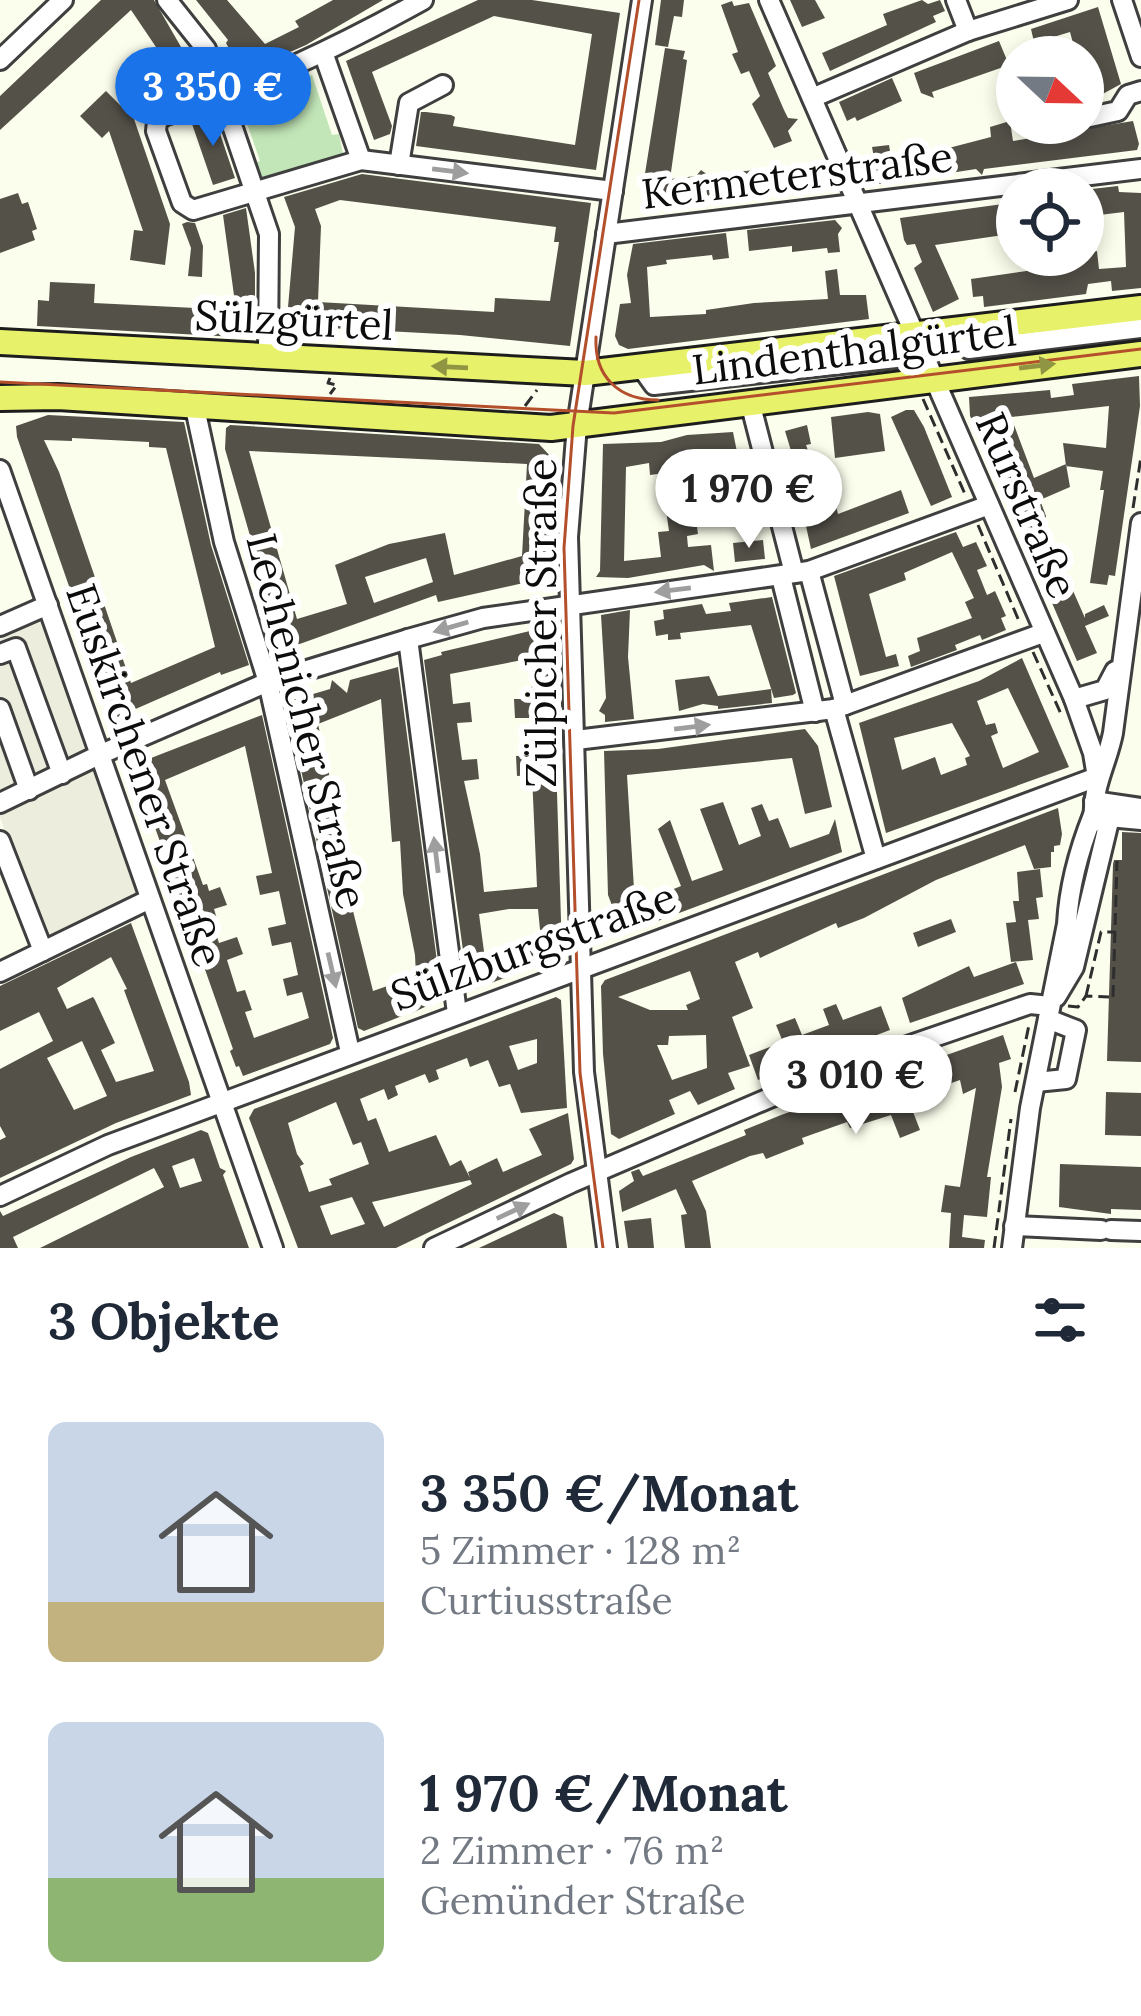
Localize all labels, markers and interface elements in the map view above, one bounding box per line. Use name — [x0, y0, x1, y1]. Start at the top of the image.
north arrow — [996, 36, 1104, 144]
map controls — [996, 36, 1104, 276]
pin: 3 350 € — [102, 47, 324, 149]
text: 3 350 € — [142, 61, 284, 111]
street label: Kermeterstraße — [638, 129, 956, 221]
one-way arrow — [432, 161, 469, 180]
button: locate — [996, 168, 1104, 276]
street label: Sülzgürtel — [193, 288, 395, 352]
street label: Lindenthalgürtel — [689, 303, 1019, 397]
one-way arrow — [1019, 356, 1056, 375]
one-way arrow — [431, 358, 468, 377]
street label: Rurstraße — [964, 404, 1090, 606]
pin: 1 970 € — [638, 449, 860, 551]
street label: Zülpicher Straße — [514, 458, 568, 788]
text: 1 970 € — [682, 463, 816, 513]
street label: Lechenicher Straße — [234, 528, 380, 914]
street label: Euskirchener Straße — [54, 577, 236, 973]
one-way arrow — [654, 581, 691, 600]
one-way arrow — [432, 618, 469, 637]
one-way arrow — [674, 717, 711, 736]
one-way arrow — [427, 836, 446, 873]
street label: Sülzburgstraße — [383, 870, 683, 1022]
one-way arrow — [324, 951, 343, 989]
pin: 3 010 € — [745, 1035, 967, 1137]
text: 3 010 € — [786, 1049, 926, 1099]
one-way arrow — [496, 1201, 531, 1221]
icon: filters — [1027, 1287, 1093, 1353]
text: 3 Objekte — [48, 1288, 279, 1353]
text: 3 350 €/Monat — [420, 1460, 798, 1525]
icon: home — [144, 1470, 288, 1614]
text: 5 Zimmer · 128 m² — [420, 1525, 741, 1575]
text: Curtiusstraße — [420, 1575, 673, 1625]
text: 1 970 €/Monat — [420, 1760, 788, 1825]
icon: home — [144, 1770, 288, 1914]
text: 2 Zimmer · 76 m² — [420, 1825, 724, 1875]
text: Gemünder Straße — [420, 1875, 746, 1925]

